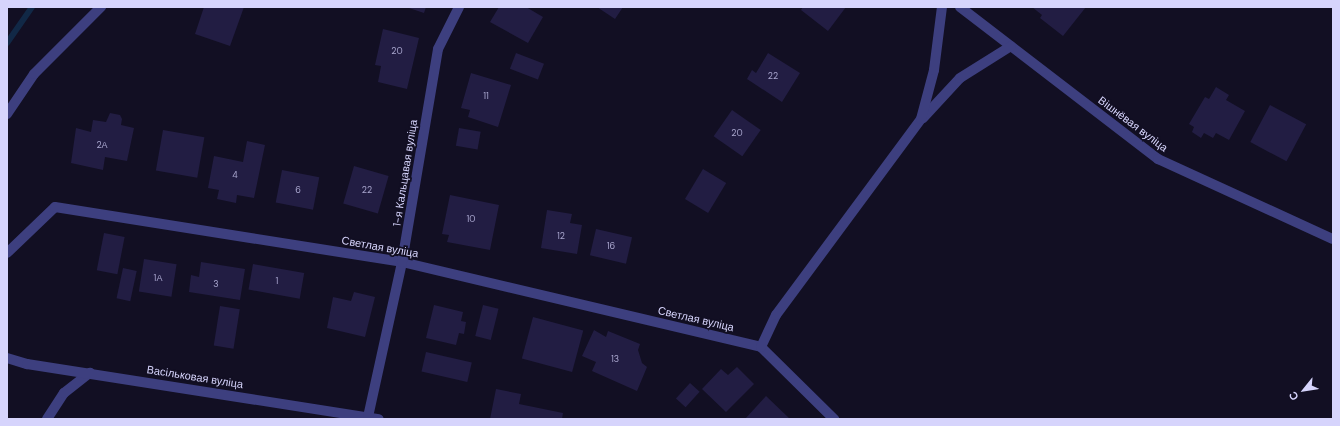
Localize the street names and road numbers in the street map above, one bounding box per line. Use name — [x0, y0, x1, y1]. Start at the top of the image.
street label: Вішнёвая вуліца — [1096, 94, 1170, 154]
street label: 1-я Кальцавая вуліца — [390, 119, 420, 227]
street label: Светлая вуліца — [341, 234, 419, 260]
street label: Светлая вуліца — [657, 304, 735, 334]
street label: Васільковая вуліца — [146, 363, 244, 391]

